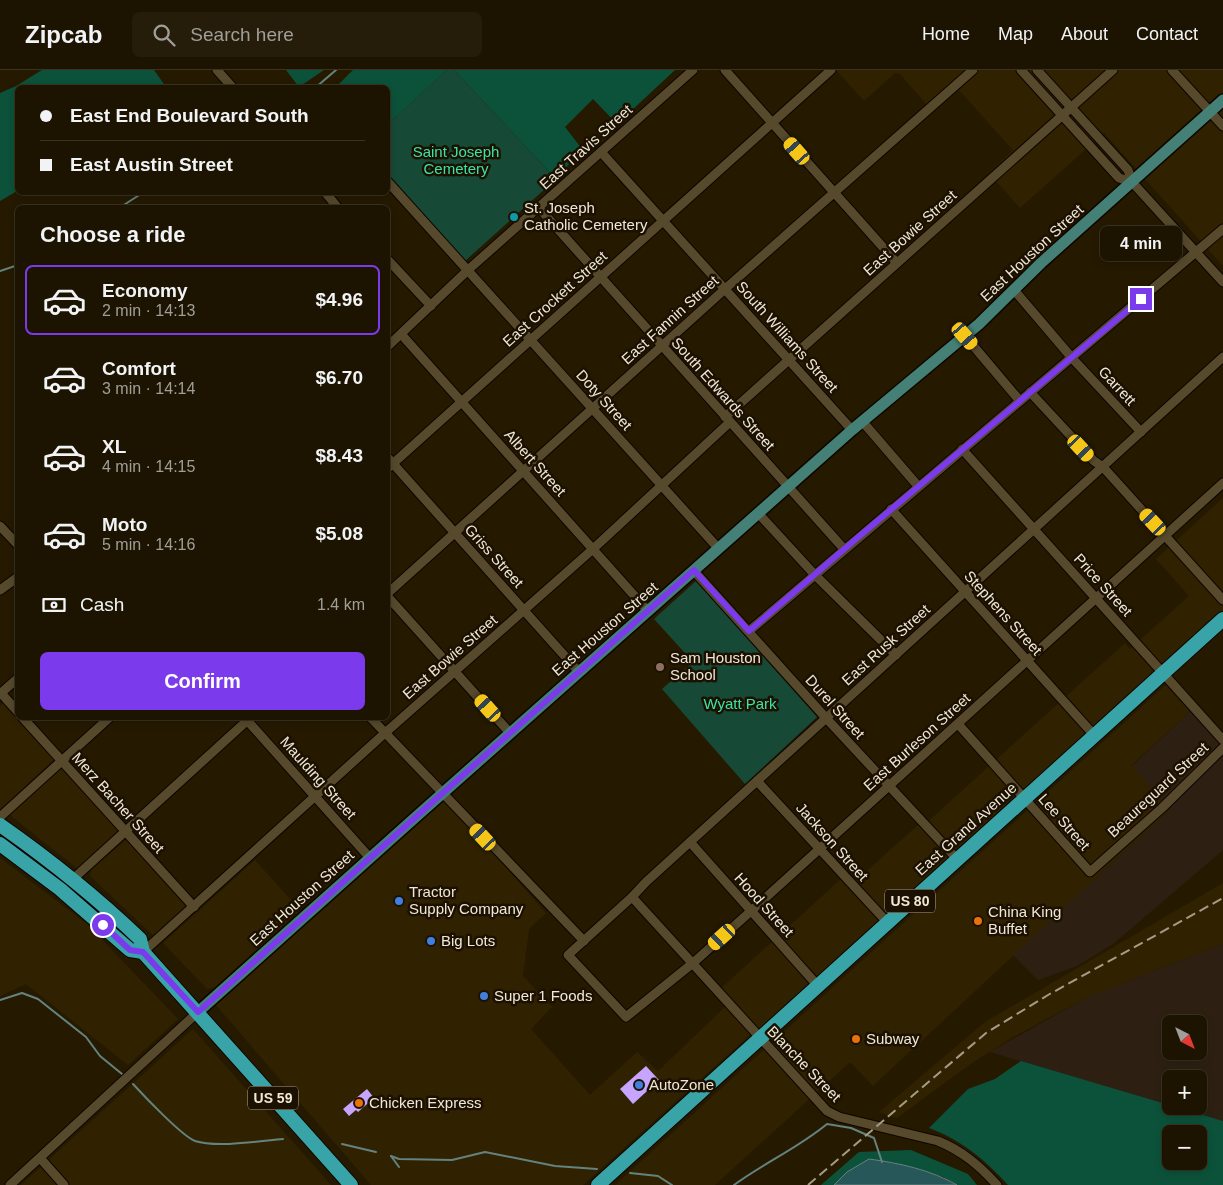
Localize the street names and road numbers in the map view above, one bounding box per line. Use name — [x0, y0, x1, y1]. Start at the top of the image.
street label: East Travis Street — [536, 100, 636, 193]
street label: East Bowie Street — [860, 186, 960, 279]
street label: East Houston Street — [977, 200, 1087, 305]
street label: East Crockett Street — [499, 247, 611, 350]
street label: East Fannin Street — [618, 271, 722, 368]
street label: South Williams Street — [733, 278, 842, 396]
street label: South Edwards Street — [668, 334, 779, 454]
street label: Garrett — [1095, 363, 1140, 409]
street label: Doty Street — [573, 366, 636, 434]
street label: Albert Street — [501, 426, 570, 500]
street label: Griss Street — [462, 521, 528, 591]
street label: Price Street — [1071, 550, 1136, 620]
street label: Stephens Street — [961, 567, 1046, 659]
street label: East Houston Street — [548, 578, 662, 679]
street label: East Rusk Street — [838, 600, 934, 689]
street label: East Bowie Street — [399, 611, 501, 702]
street label: Durel Street — [802, 671, 869, 743]
street label: East Burleson Street — [860, 689, 974, 794]
street label: Maulding Street — [277, 733, 360, 823]
street label: Beaureguard Street — [1104, 738, 1212, 840]
street label: Merz Bacher Street — [69, 749, 168, 857]
street label: East Grand Avenue — [912, 779, 1020, 878]
street label: Lee Street — [1035, 790, 1094, 854]
street label: Jackson Street — [793, 799, 872, 885]
street label: East Houston Street — [246, 846, 358, 949]
street label: Hood Street — [731, 869, 798, 941]
road number: US 80 — [885, 889, 935, 912]
street label: Blanche Street — [764, 1022, 845, 1106]
road number: US 59 — [248, 1086, 298, 1110]

